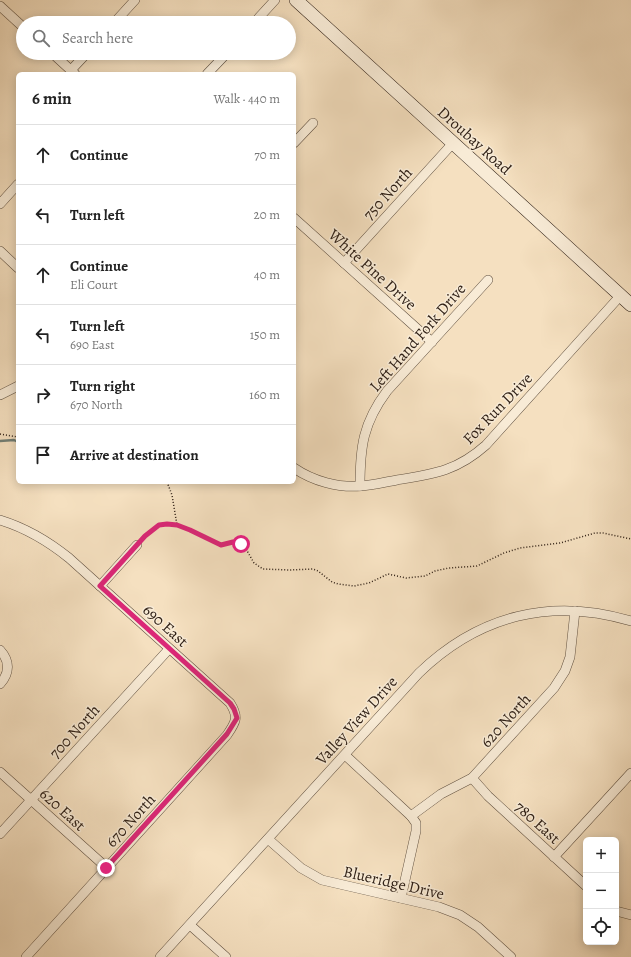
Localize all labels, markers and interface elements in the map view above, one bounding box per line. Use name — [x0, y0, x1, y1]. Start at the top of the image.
search box — [16, 16, 296, 60]
icon: search — [30, 27, 52, 49]
text: Search here — [62, 28, 133, 48]
text: 6 min — [32, 87, 72, 110]
text: Walk · 440 m — [213, 90, 280, 107]
street label: Droubay Road — [433, 102, 516, 180]
icon: ahead — [32, 144, 54, 166]
text: Continue — [70, 145, 128, 165]
text: 70 m — [254, 146, 280, 163]
street label: 750 North — [358, 162, 418, 225]
icon: left — [32, 204, 54, 226]
text: Turn left — [70, 205, 125, 225]
text: 20 m — [254, 206, 280, 223]
street label: White Pine Drive — [323, 224, 421, 315]
text: Continue — [70, 256, 128, 276]
icon: ahead — [32, 264, 54, 286]
text: 40 m — [254, 266, 280, 283]
text: Eli Court — [70, 276, 118, 293]
street label: Left Hand Fork Drive — [364, 279, 471, 397]
text: Turn left — [70, 316, 125, 336]
icon: left — [32, 324, 54, 346]
text: 150 m — [250, 326, 280, 343]
text: 690 East — [70, 336, 114, 353]
street label: Fox Run Drive — [458, 368, 537, 449]
text: Turn right — [70, 376, 135, 396]
icon: right — [32, 384, 54, 406]
text: 160 m — [249, 386, 280, 403]
text: 670 North — [70, 396, 123, 413]
icon: arrive — [32, 444, 54, 466]
text: Arrive at destination — [70, 445, 199, 465]
route start — [232, 535, 250, 553]
street label: 690 East — [138, 599, 193, 652]
street label: Valley View Drive — [310, 672, 403, 771]
street label: 620 North — [476, 689, 536, 752]
street label: 700 North — [44, 699, 105, 764]
street label: 620 East — [35, 783, 90, 836]
street label: 670 North — [101, 789, 161, 852]
street label: 780 East — [510, 796, 565, 849]
map controls — [583, 837, 619, 945]
button: + — [583, 837, 619, 873]
route end — [97, 859, 115, 877]
street label: Blueridge Drive — [341, 861, 446, 905]
button: − — [583, 873, 619, 909]
button: locate — [583, 909, 619, 945]

